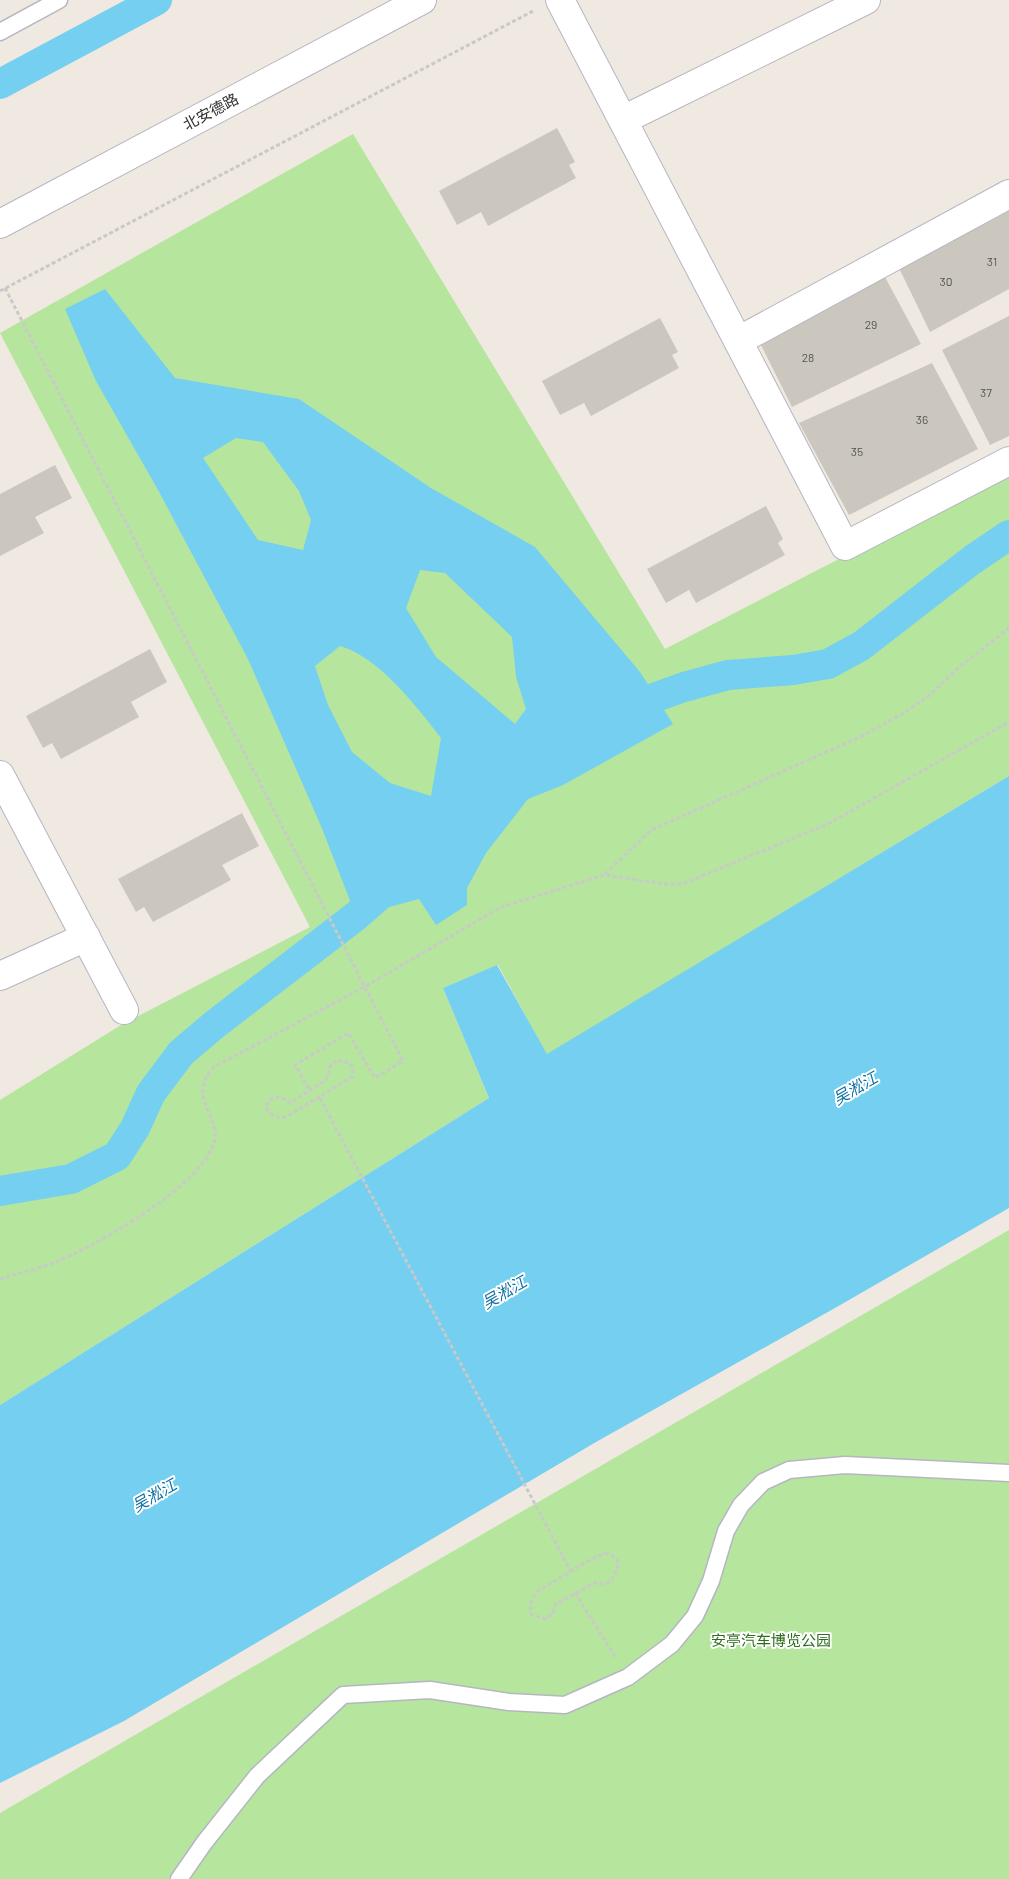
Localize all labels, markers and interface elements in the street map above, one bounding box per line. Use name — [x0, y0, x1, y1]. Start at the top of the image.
street label: 北安德路 — [180, 89, 241, 133]
house number: 31 — [987, 254, 997, 268]
house number: 30 — [940, 274, 952, 288]
house number: 29 — [865, 317, 877, 331]
house number: 28 — [802, 350, 814, 364]
house number: 37 — [980, 385, 992, 399]
house number: 36 — [916, 412, 928, 426]
house number: 35 — [851, 444, 863, 458]
water label: 吴淞江 — [829, 1066, 882, 1108]
water label: 吴淞江 — [478, 1270, 531, 1312]
water label: 吴淞江 — [128, 1473, 181, 1515]
park label: 安亭汽车博览公园 — [711, 1631, 831, 1649]

